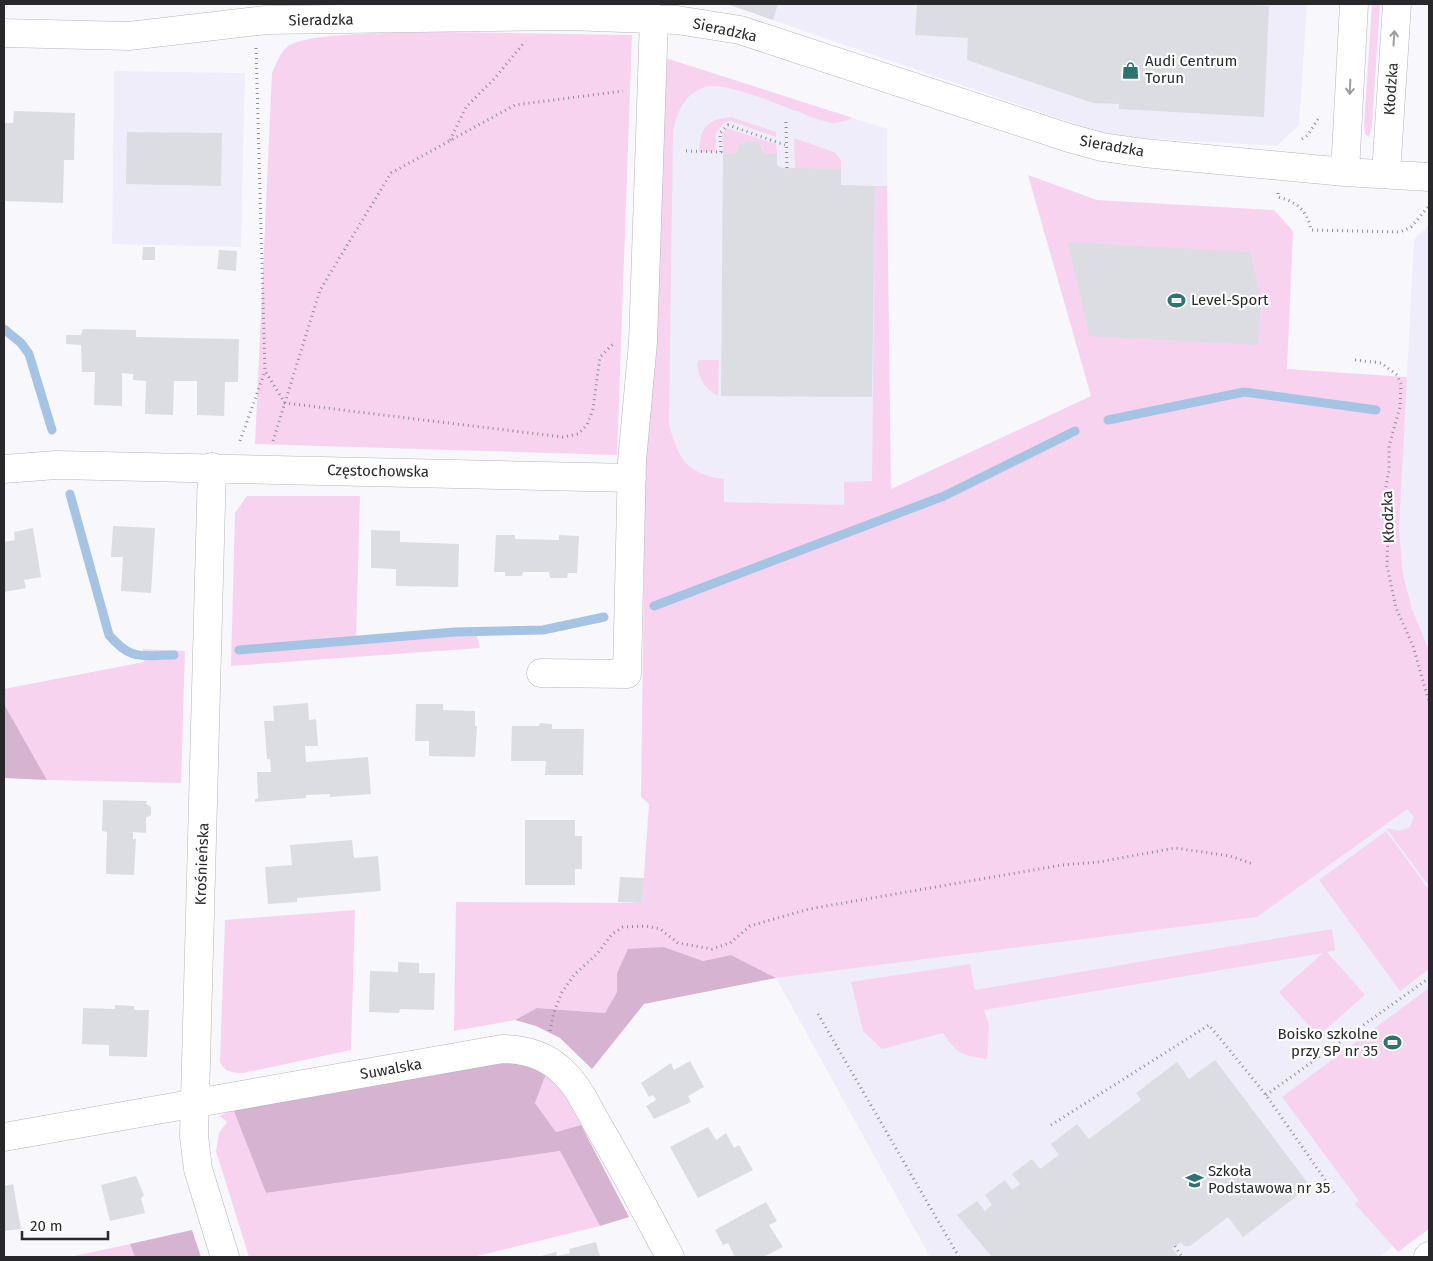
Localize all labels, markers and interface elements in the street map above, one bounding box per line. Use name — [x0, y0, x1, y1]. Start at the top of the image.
street label: Sieradzka — [288, 10, 354, 30]
street label: Sieradzka — [691, 14, 759, 46]
one-way arrow — [1390, 31, 1399, 47]
place label: Audi Centrum Torun — [1145, 52, 1237, 87]
shop icon: Audi Centrum Torun — [1121, 60, 1141, 80]
street label: Kłodzka — [1380, 62, 1402, 116]
one-way arrow — [1345, 79, 1354, 95]
street label: Sieradzka — [1078, 131, 1146, 161]
sports icon: Level-Sport — [1167, 290, 1187, 310]
place label: Level-Sport — [1191, 291, 1269, 309]
street label: Częstochowska — [327, 461, 429, 481]
street label: Kłodzka — [1378, 490, 1398, 544]
street label: Krośnieńska — [192, 822, 212, 906]
place label: Boisko szkolne przy SP nr 35 — [1277, 1025, 1378, 1060]
sports icon: Boisko szkolne przy SP nr 35 — [1382, 1033, 1402, 1053]
street label: Suwalska — [359, 1055, 423, 1083]
place label: Szkoła Podstawowa nr 35 — [1208, 1162, 1330, 1197]
school or university icon: Szkoła Podstawowa nr 35 — [1184, 1170, 1204, 1190]
scale bar — [22, 1208, 109, 1240]
text: 20 m — [30, 1217, 63, 1235]

